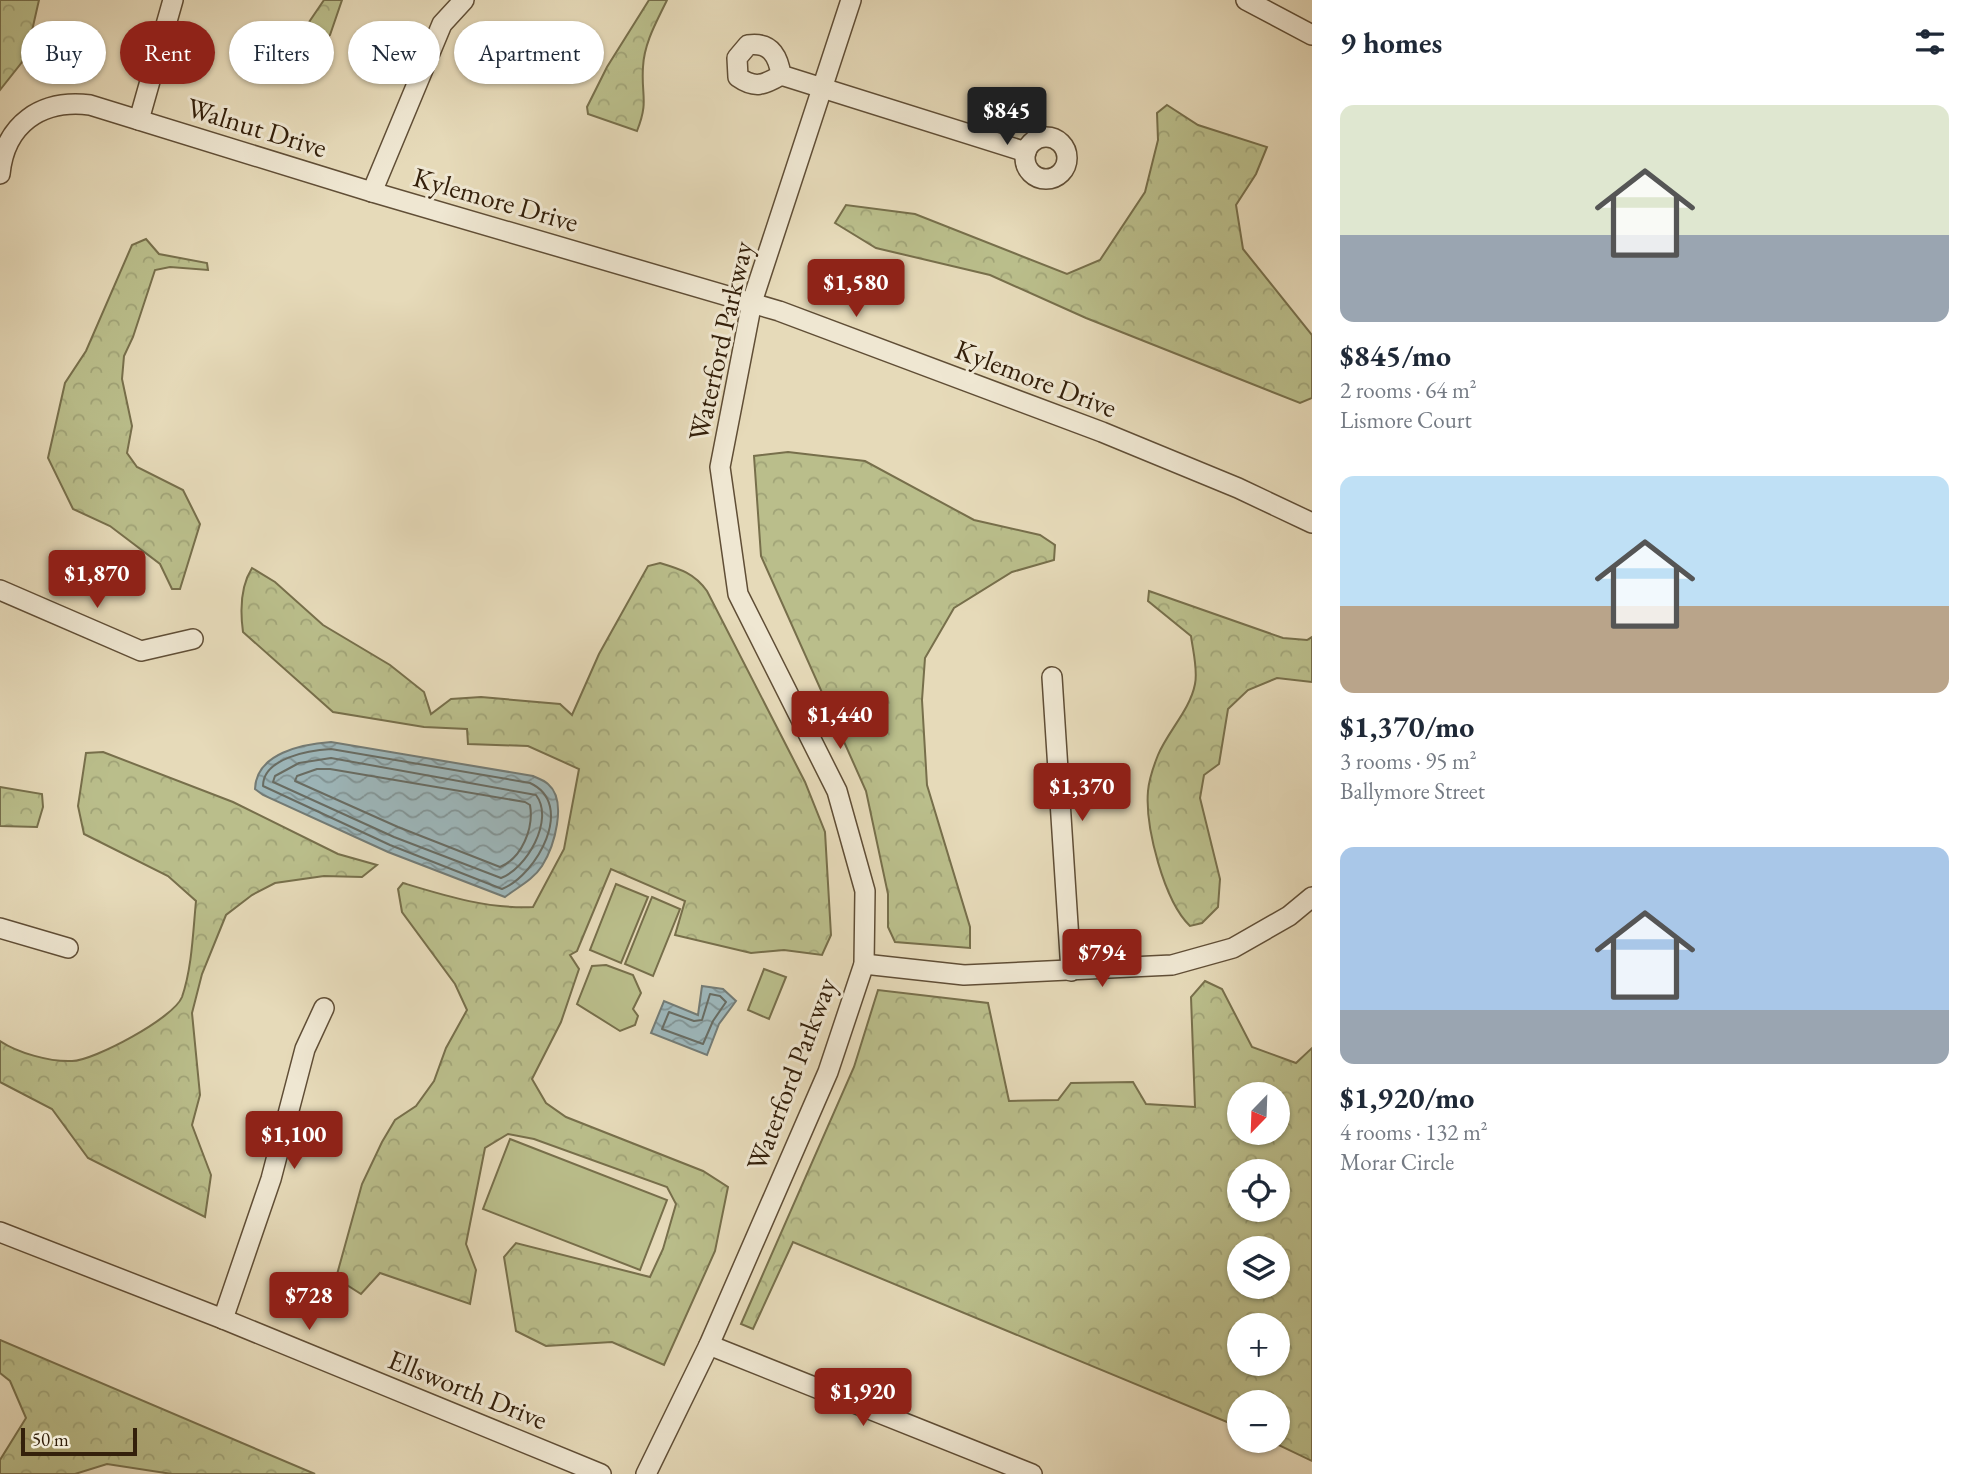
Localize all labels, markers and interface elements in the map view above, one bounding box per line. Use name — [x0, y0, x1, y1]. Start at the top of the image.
chip: Buy — [21, 21, 106, 84]
chip: Rent — [120, 21, 215, 84]
chip: Filters — [229, 21, 334, 84]
chip: New — [348, 21, 440, 84]
chip: Apartment — [454, 21, 604, 84]
text: 9 homes — [1340, 23, 1442, 62]
icon: filters — [1911, 23, 1949, 61]
pin: $845 — [966, 88, 1048, 147]
street label: Walnut Drive — [183, 89, 331, 165]
text: $845 — [983, 95, 1031, 125]
icon: home — [1582, 150, 1708, 276]
street label: Kylemore Drive — [409, 158, 583, 240]
street label: Waterford Parkway — [680, 237, 761, 444]
pin: $1,580 — [799, 260, 913, 319]
text: $1,580 — [824, 267, 888, 297]
street label: Kylemore Drive — [950, 331, 1122, 425]
text: $845/mo — [1340, 336, 1451, 375]
text: 2 rooms · 64 m² — [1340, 375, 1477, 405]
text: Lismore Court — [1340, 405, 1472, 435]
icon: home — [1582, 521, 1708, 647]
pin: $1,870 — [40, 550, 154, 610]
text: $1,870 — [65, 558, 129, 588]
pin: $1,440 — [783, 692, 897, 751]
text: $1,440 — [808, 699, 872, 729]
text: $1,370/mo — [1340, 707, 1474, 746]
text: 3 rooms · 95 m² — [1340, 746, 1477, 776]
pin: $1,370 — [1025, 764, 1139, 823]
text: $1,370 — [1050, 771, 1114, 801]
text: Ballymore Street — [1340, 776, 1485, 806]
icon: home — [1582, 892, 1708, 1018]
pin: $794 — [1061, 930, 1143, 989]
text: $794 — [1078, 937, 1126, 967]
street label: Waterford Parkway — [738, 972, 845, 1176]
text: $1,920/mo — [1340, 1078, 1474, 1117]
north arrow — [1227, 1082, 1290, 1144]
map controls — [1227, 1082, 1290, 1453]
pin: $1,100 — [237, 1112, 351, 1171]
text: 4 rooms · 132 m² — [1340, 1117, 1488, 1147]
text: $1,100 — [262, 1119, 326, 1149]
text: Morar Circle — [1340, 1147, 1454, 1177]
button: locate — [1227, 1159, 1290, 1222]
button: layers — [1227, 1236, 1290, 1299]
pin: $728 — [268, 1272, 350, 1332]
text: $728 — [285, 1280, 333, 1310]
button: + — [1227, 1313, 1290, 1376]
street label: Ellsworth Drive — [383, 1341, 553, 1437]
pin: $1,920 — [806, 1368, 920, 1428]
text: $1,920 — [831, 1376, 895, 1406]
button: − — [1227, 1390, 1290, 1453]
scale bar — [21, 1425, 136, 1457]
text: 50 m — [32, 1427, 69, 1452]

